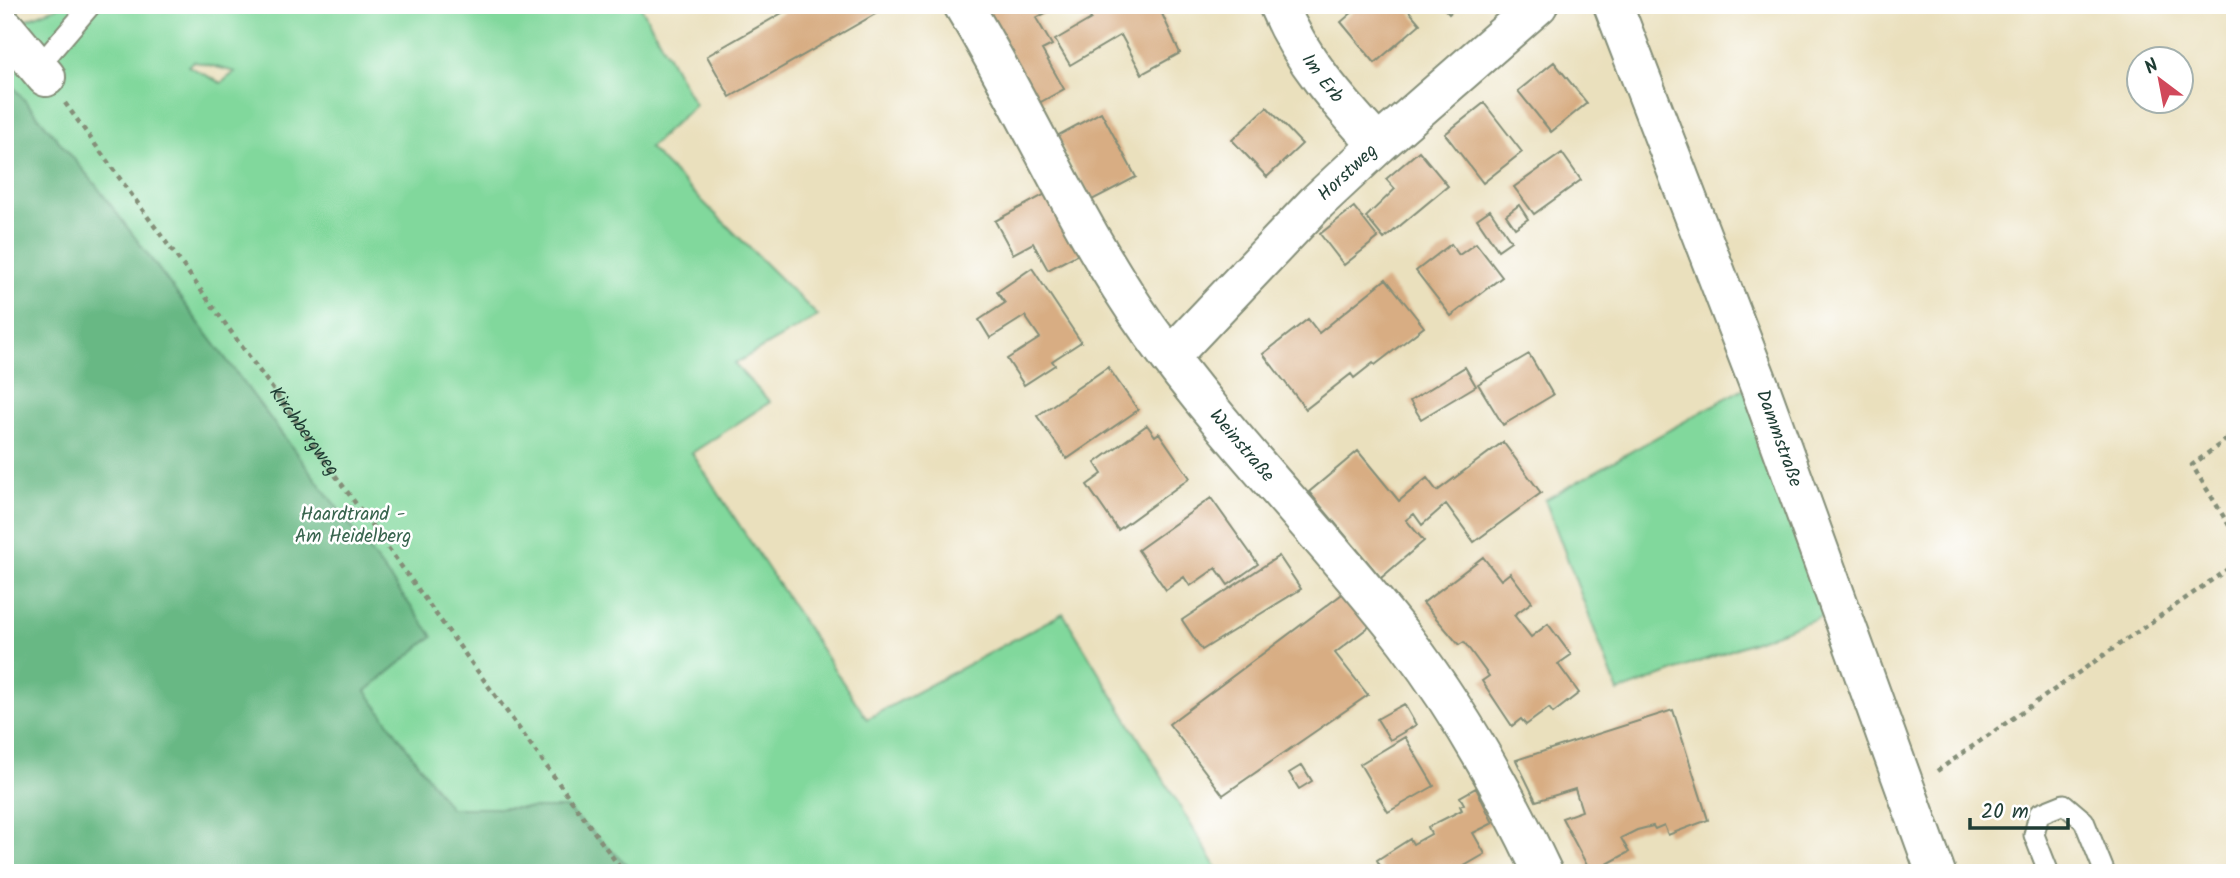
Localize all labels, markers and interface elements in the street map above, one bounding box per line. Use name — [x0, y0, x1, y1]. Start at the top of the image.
north arrow — [2124, 46, 2194, 116]
street label: Im Erb — [1293, 48, 1350, 110]
text: N — [2139, 51, 2165, 83]
street label: Horstweg — [1311, 137, 1385, 209]
street label: Kirchbergweg — [261, 380, 346, 483]
street label: Dammstraße — [1747, 385, 1810, 492]
street label: Weinstraße — [1201, 403, 1282, 490]
park label: Haardtrand - Am Heidelberg — [295, 500, 411, 552]
scale bar — [1970, 787, 2068, 831]
text: 20 m — [1981, 796, 2029, 829]

